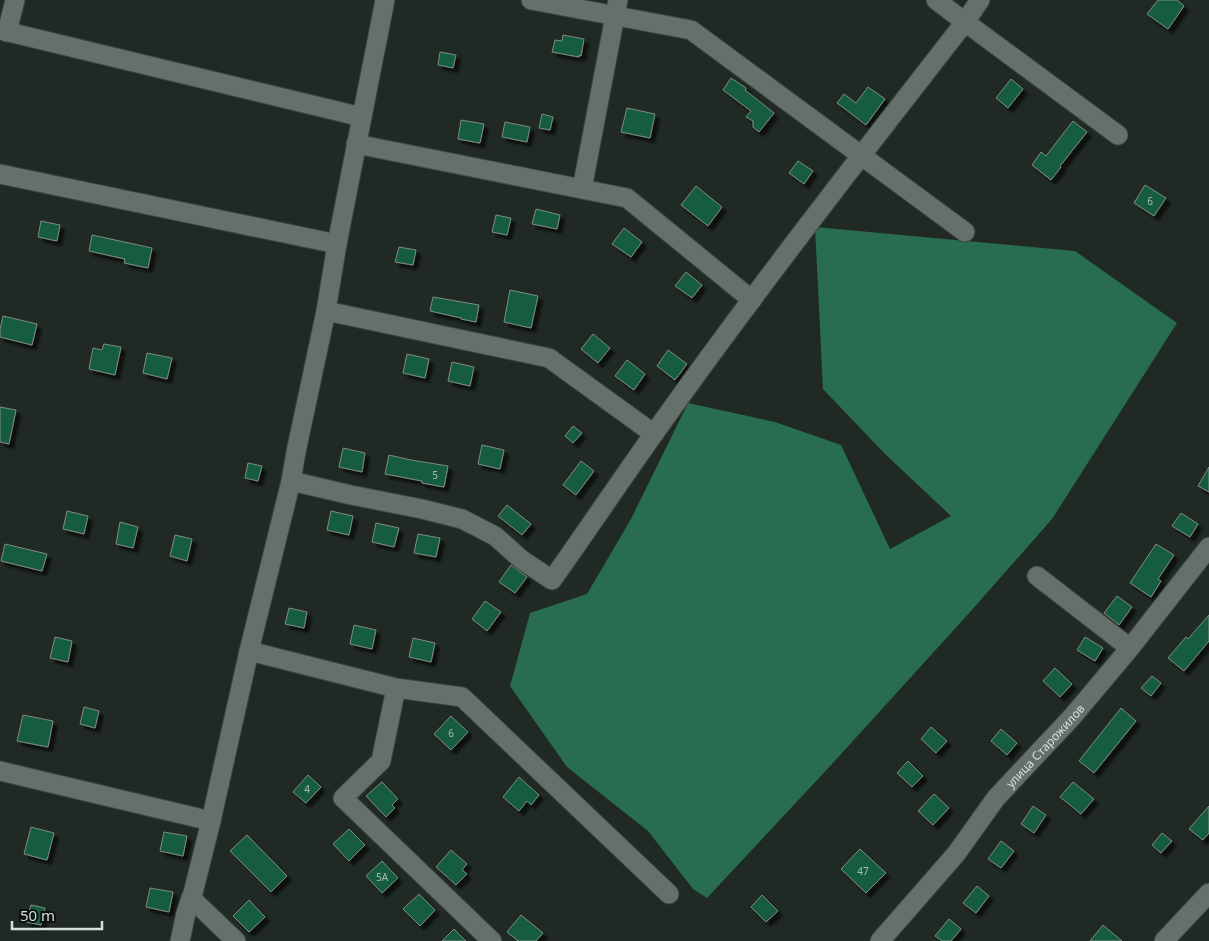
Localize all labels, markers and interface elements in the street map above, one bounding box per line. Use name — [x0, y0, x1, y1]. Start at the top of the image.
house number: 6 — [1147, 194, 1153, 208]
house number: 5 — [432, 468, 438, 482]
street label: улица Старожилов — [1002, 700, 1088, 791]
house number: 6 — [448, 726, 454, 740]
house number: 4 — [304, 782, 310, 796]
house number: 47 — [857, 864, 869, 878]
house number: 5А — [376, 870, 389, 884]
scale bar — [12, 898, 102, 930]
text: 50 m — [20, 905, 55, 925]

